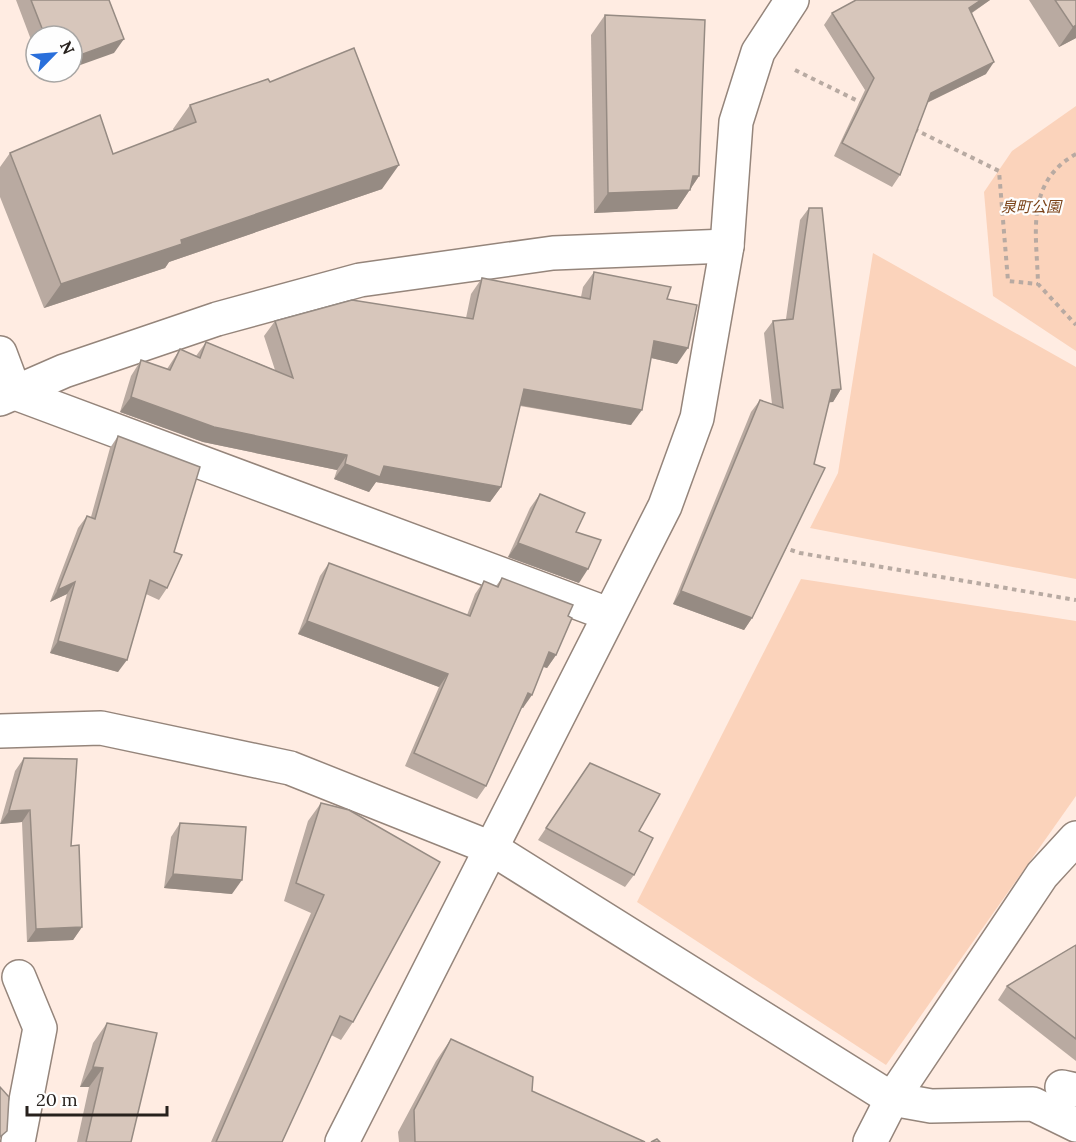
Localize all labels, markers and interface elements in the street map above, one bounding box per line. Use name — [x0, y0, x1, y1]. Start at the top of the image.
north arrow — [24, 24, 84, 84]
text: N — [56, 38, 79, 57]
park label: 泉町公園 — [1001, 197, 1063, 216]
scale bar — [27, 1079, 166, 1117]
text: 20 m — [36, 1088, 78, 1111]

